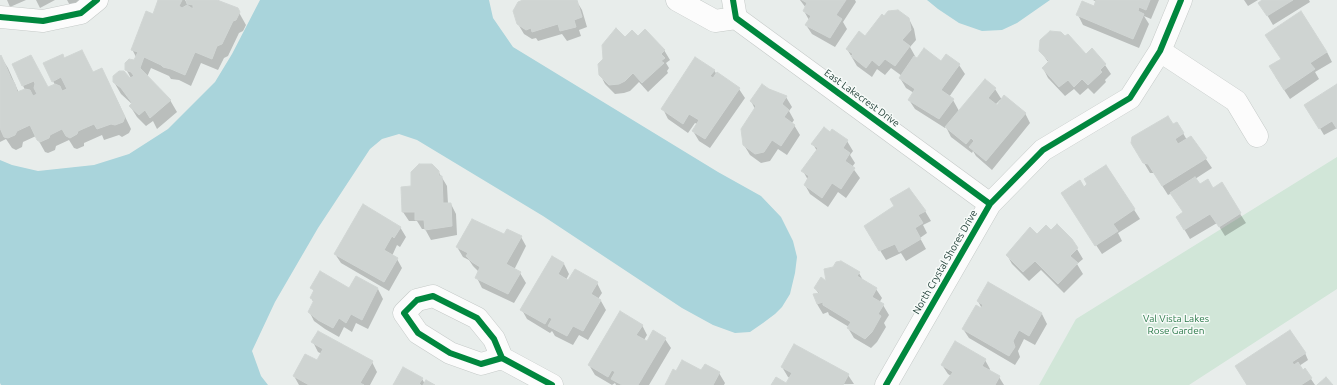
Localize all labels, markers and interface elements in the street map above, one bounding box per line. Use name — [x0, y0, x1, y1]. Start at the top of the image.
street label: East Lakecrest Drive — [822, 67, 902, 129]
street label: North Crystal Shores Drive — [910, 208, 980, 316]
park label: Val Vista Lakes Rose Garden — [1143, 313, 1209, 336]

